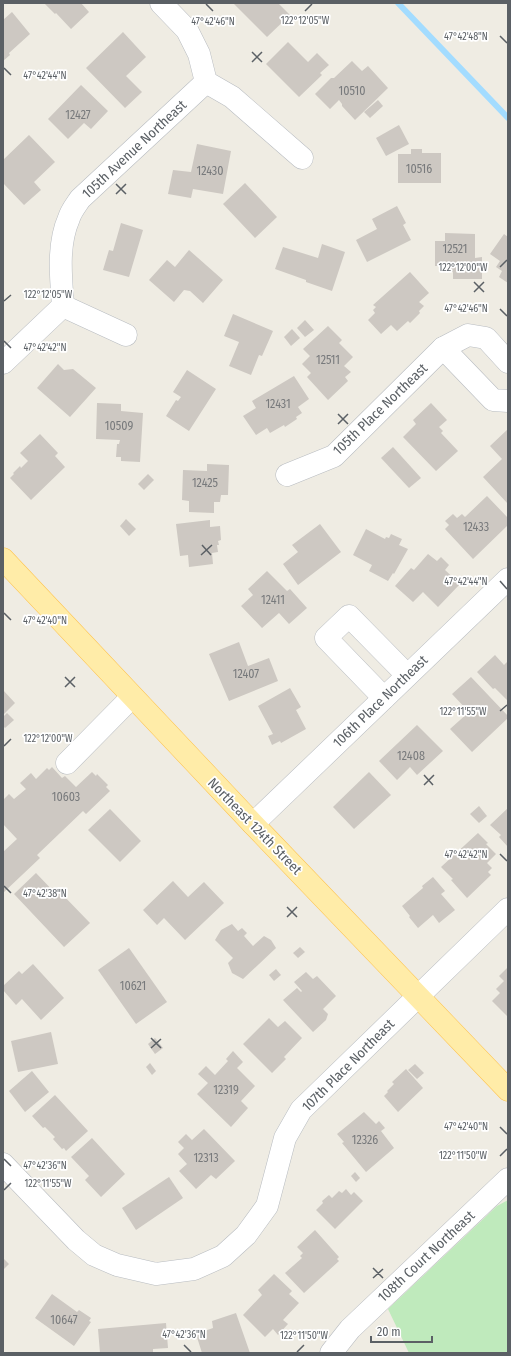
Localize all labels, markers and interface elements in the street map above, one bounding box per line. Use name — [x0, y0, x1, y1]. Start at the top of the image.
text: 122°12'05"W — [281, 15, 330, 27]
text: 47°42'46"N — [191, 16, 235, 28]
text: 47°42'48"N — [444, 31, 488, 43]
text: 47°42'44"N — [23, 70, 67, 82]
house number: 10510 — [339, 84, 365, 98]
street label: 105th Avenue Northeast — [79, 96, 190, 202]
house number: 12427 — [65, 108, 91, 122]
house number: 10516 — [406, 162, 432, 176]
house number: 12430 — [196, 164, 224, 178]
house number: 12521 — [442, 242, 468, 256]
text: 122°12'00"W — [438, 262, 488, 274]
text: 122°12'05"W — [24, 289, 73, 301]
text: 47°42'46"N — [444, 303, 488, 315]
text: 47°42'42"N — [23, 342, 67, 354]
house number: 12511 — [316, 353, 340, 367]
street label: 105th Place Northeast — [330, 360, 431, 459]
house number: 12431 — [265, 397, 291, 411]
house number: 10509 — [105, 419, 133, 433]
house number: 12425 — [192, 476, 219, 490]
house number: 12433 — [463, 520, 489, 534]
text: 47°42'44"N — [444, 576, 488, 588]
house number: 12411 — [261, 593, 285, 607]
text: 47°42'40"N — [23, 615, 67, 627]
street label: 106th Place Northeast — [329, 651, 432, 751]
house number: 12407 — [233, 667, 259, 681]
text: 122°11'55"W — [439, 706, 487, 718]
text: 122°12'00"W — [23, 733, 73, 745]
house number: 12408 — [397, 749, 425, 763]
street label: Northeast 124th Street — [204, 774, 305, 879]
house number: 10603 — [52, 790, 80, 804]
text: 47°42'42"N — [444, 849, 488, 861]
text: 47°42'38"N — [23, 888, 67, 900]
house number: 10621 — [120, 979, 146, 993]
street label: 107th Place Northeast — [299, 1015, 398, 1115]
house number: 12319 — [213, 1083, 239, 1097]
text: 47°42'40"N — [444, 1121, 488, 1133]
house number: 12326 — [352, 1133, 378, 1147]
text: 122°11'50"W — [439, 1150, 488, 1162]
house number: 12313 — [193, 1151, 219, 1165]
text: 47°42'36"N — [23, 1160, 67, 1172]
text: 122°11'55"W — [24, 1178, 72, 1190]
street label: 108th Court Northeast — [374, 1207, 479, 1306]
house number: 10647 — [50, 1313, 78, 1327]
scale bar — [371, 1318, 432, 1344]
text: 20 m — [377, 1325, 401, 1339]
text: 47°42'36"N — [162, 1329, 206, 1341]
text: 122°11'50"W — [280, 1330, 329, 1342]

